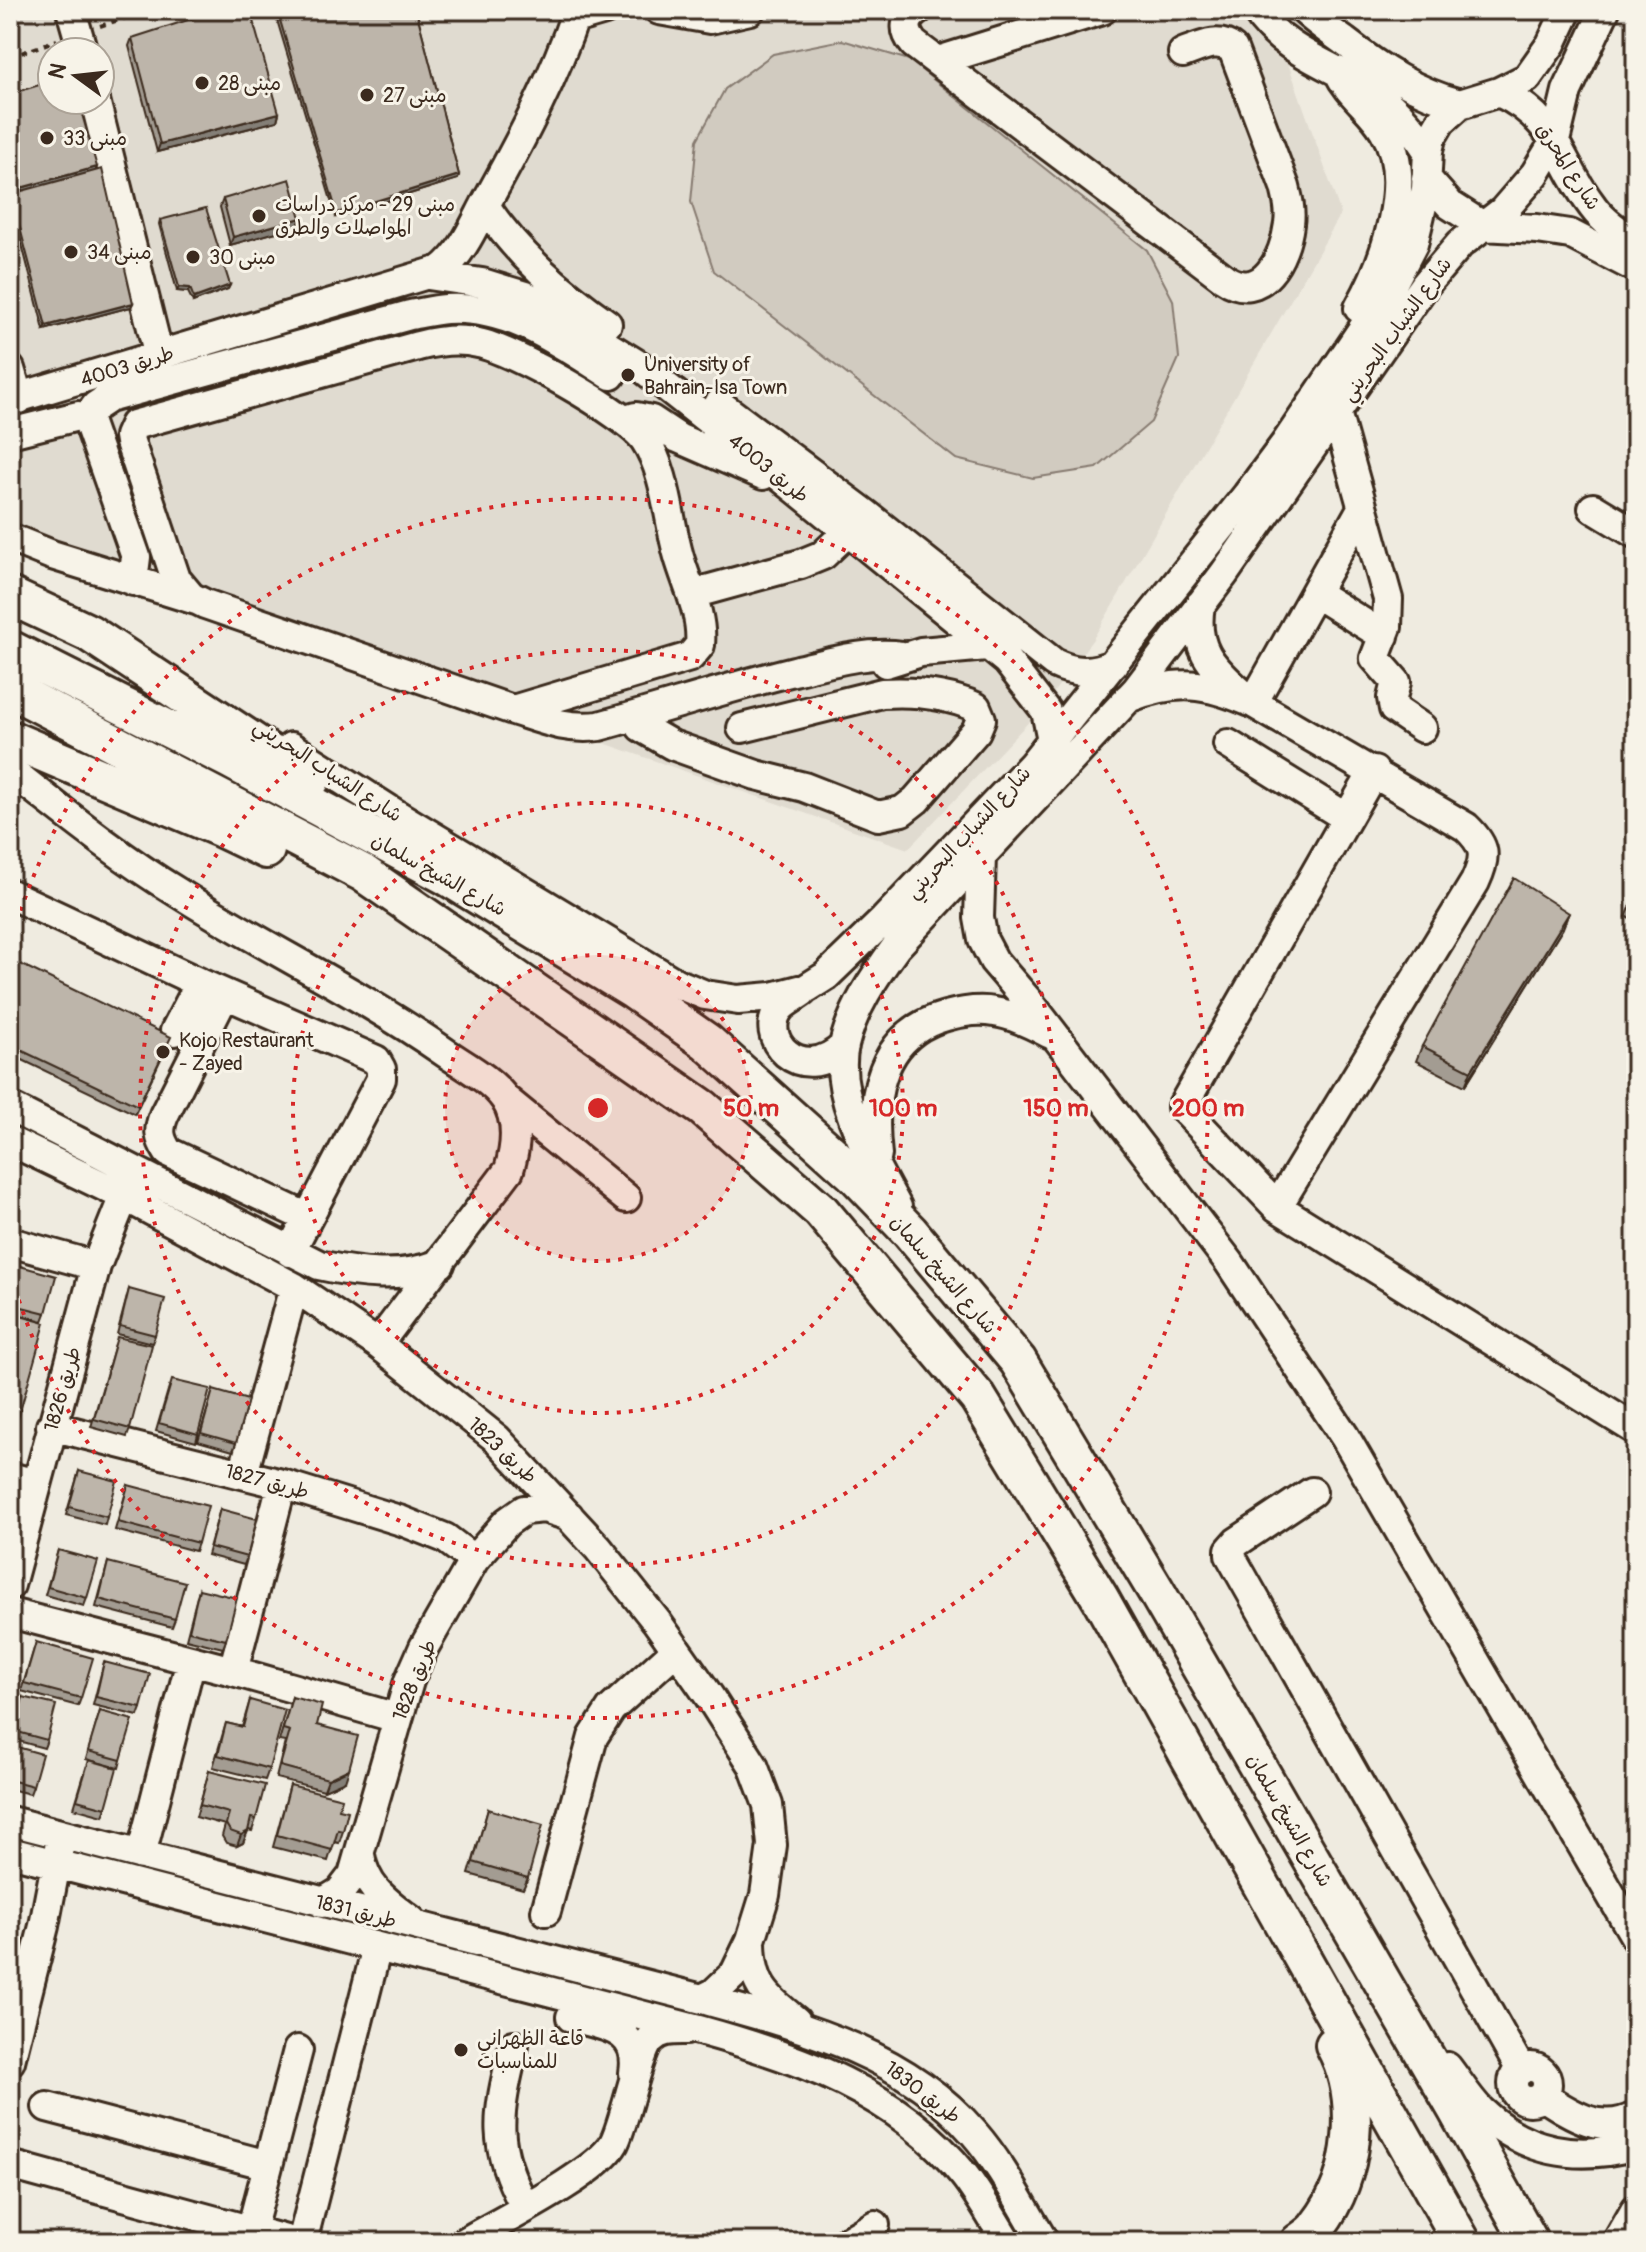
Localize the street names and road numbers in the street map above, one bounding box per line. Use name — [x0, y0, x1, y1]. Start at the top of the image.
street label: شارع المحرق — [1530, 118, 1606, 215]
street label: شارع الشباب البحريني — [1336, 252, 1461, 409]
street label: طريق 4003 — [77, 340, 177, 393]
street label: طريق 4003 — [723, 428, 814, 508]
street label: شارع الشباب البحريني — [246, 713, 407, 832]
street label: شارع الشباب البحريني — [900, 761, 1040, 907]
street label: شارع الشيخ سلمان — [367, 827, 510, 923]
street label: شارع الشيخ سلمان — [884, 1209, 1002, 1340]
street label: طريق 1826 — [38, 1344, 86, 1434]
street label: طريق 1823 — [463, 1412, 543, 1489]
street label: طريق 1827 — [222, 1458, 312, 1505]
street label: طريق 1828 — [387, 1636, 442, 1725]
street label: شارع الشيخ سلمان — [1240, 1749, 1338, 1892]
street label: طريق 1831 — [312, 1889, 399, 1934]
street label: طريق 1830 — [880, 2056, 966, 2129]

